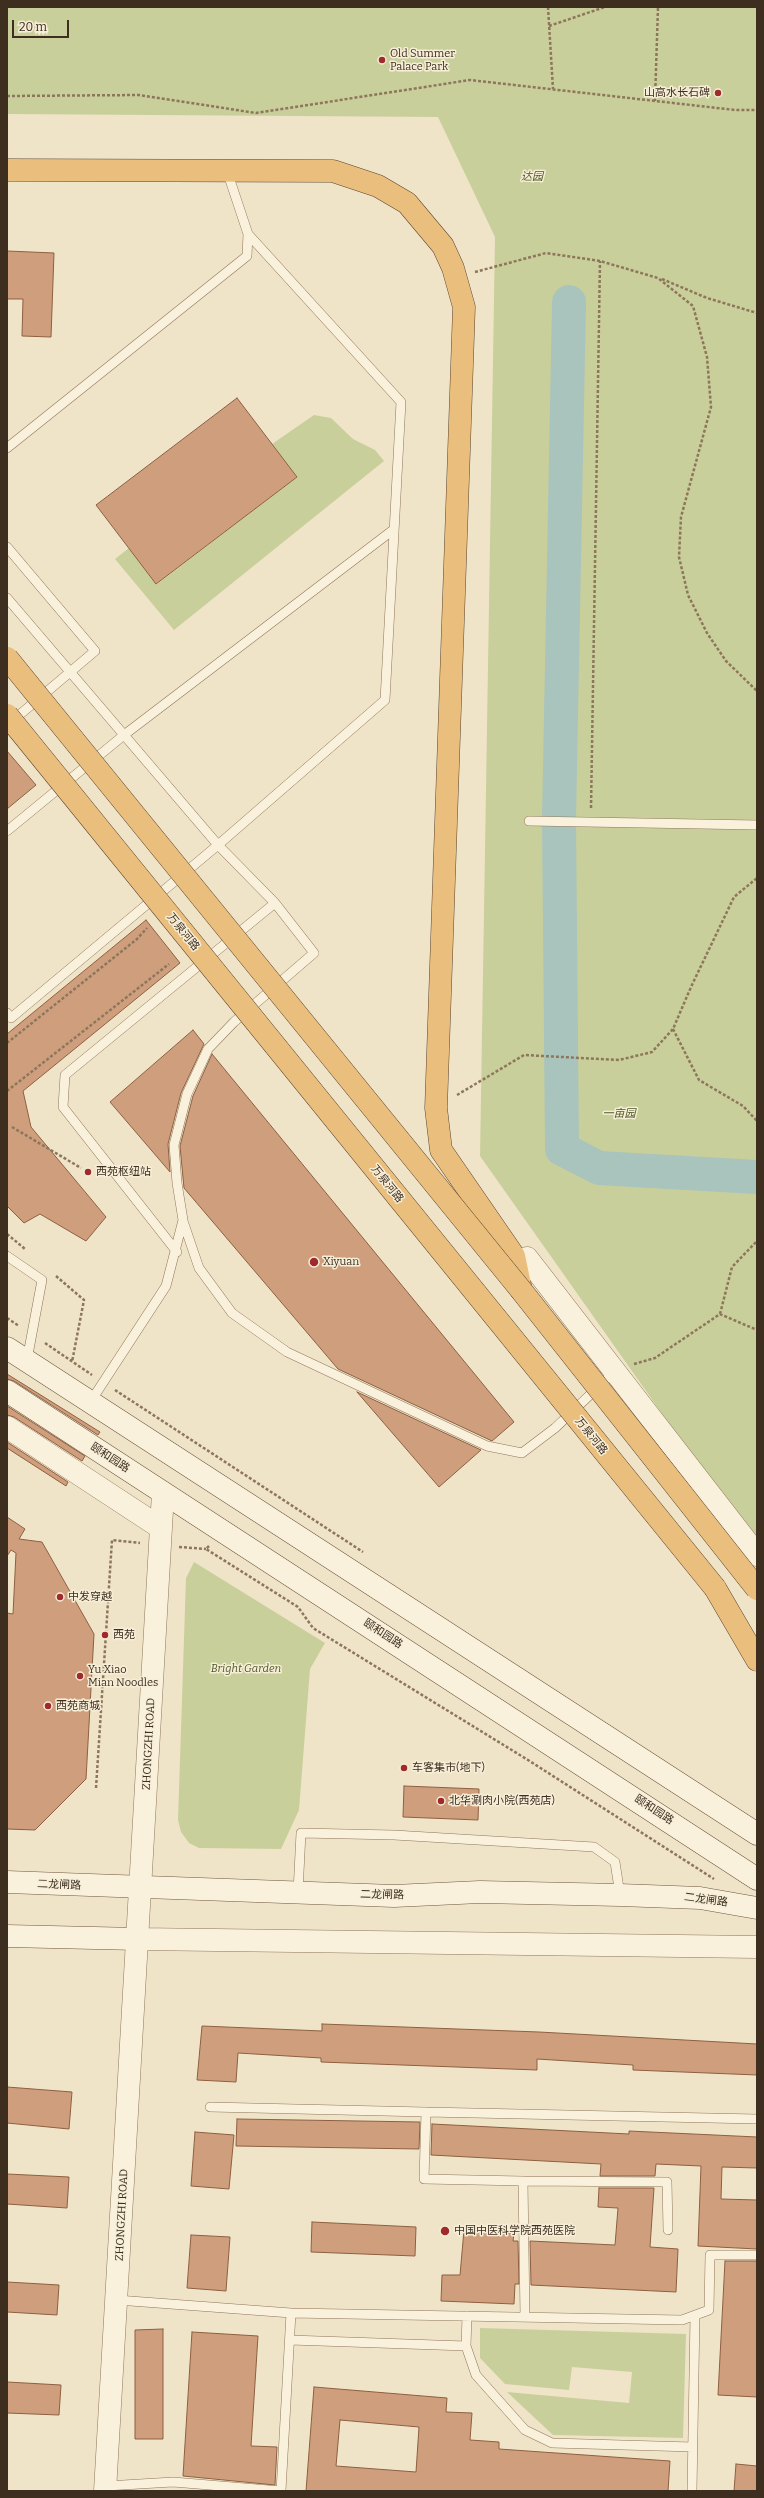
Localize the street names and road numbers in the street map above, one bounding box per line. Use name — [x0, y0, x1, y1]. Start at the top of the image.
street label: 万泉河路 — [164, 911, 202, 953]
street label: 万泉河路 — [368, 1163, 406, 1205]
street label: 万泉河路 — [572, 1415, 610, 1457]
street label: 颐和园路 — [88, 1440, 132, 1476]
street label: 颐和园路 — [361, 1616, 405, 1652]
street label: ZHONGZHI ROAD — [140, 1698, 158, 1790]
street label: 颐和园路 — [632, 1792, 676, 1828]
street label: 二龙闸路 — [37, 1878, 81, 1892]
street label: 二龙闸路 — [360, 1888, 404, 1902]
street label: 二龙闸路 — [683, 1891, 729, 1909]
street label: ZHONGZHI ROAD — [113, 2169, 131, 2261]

